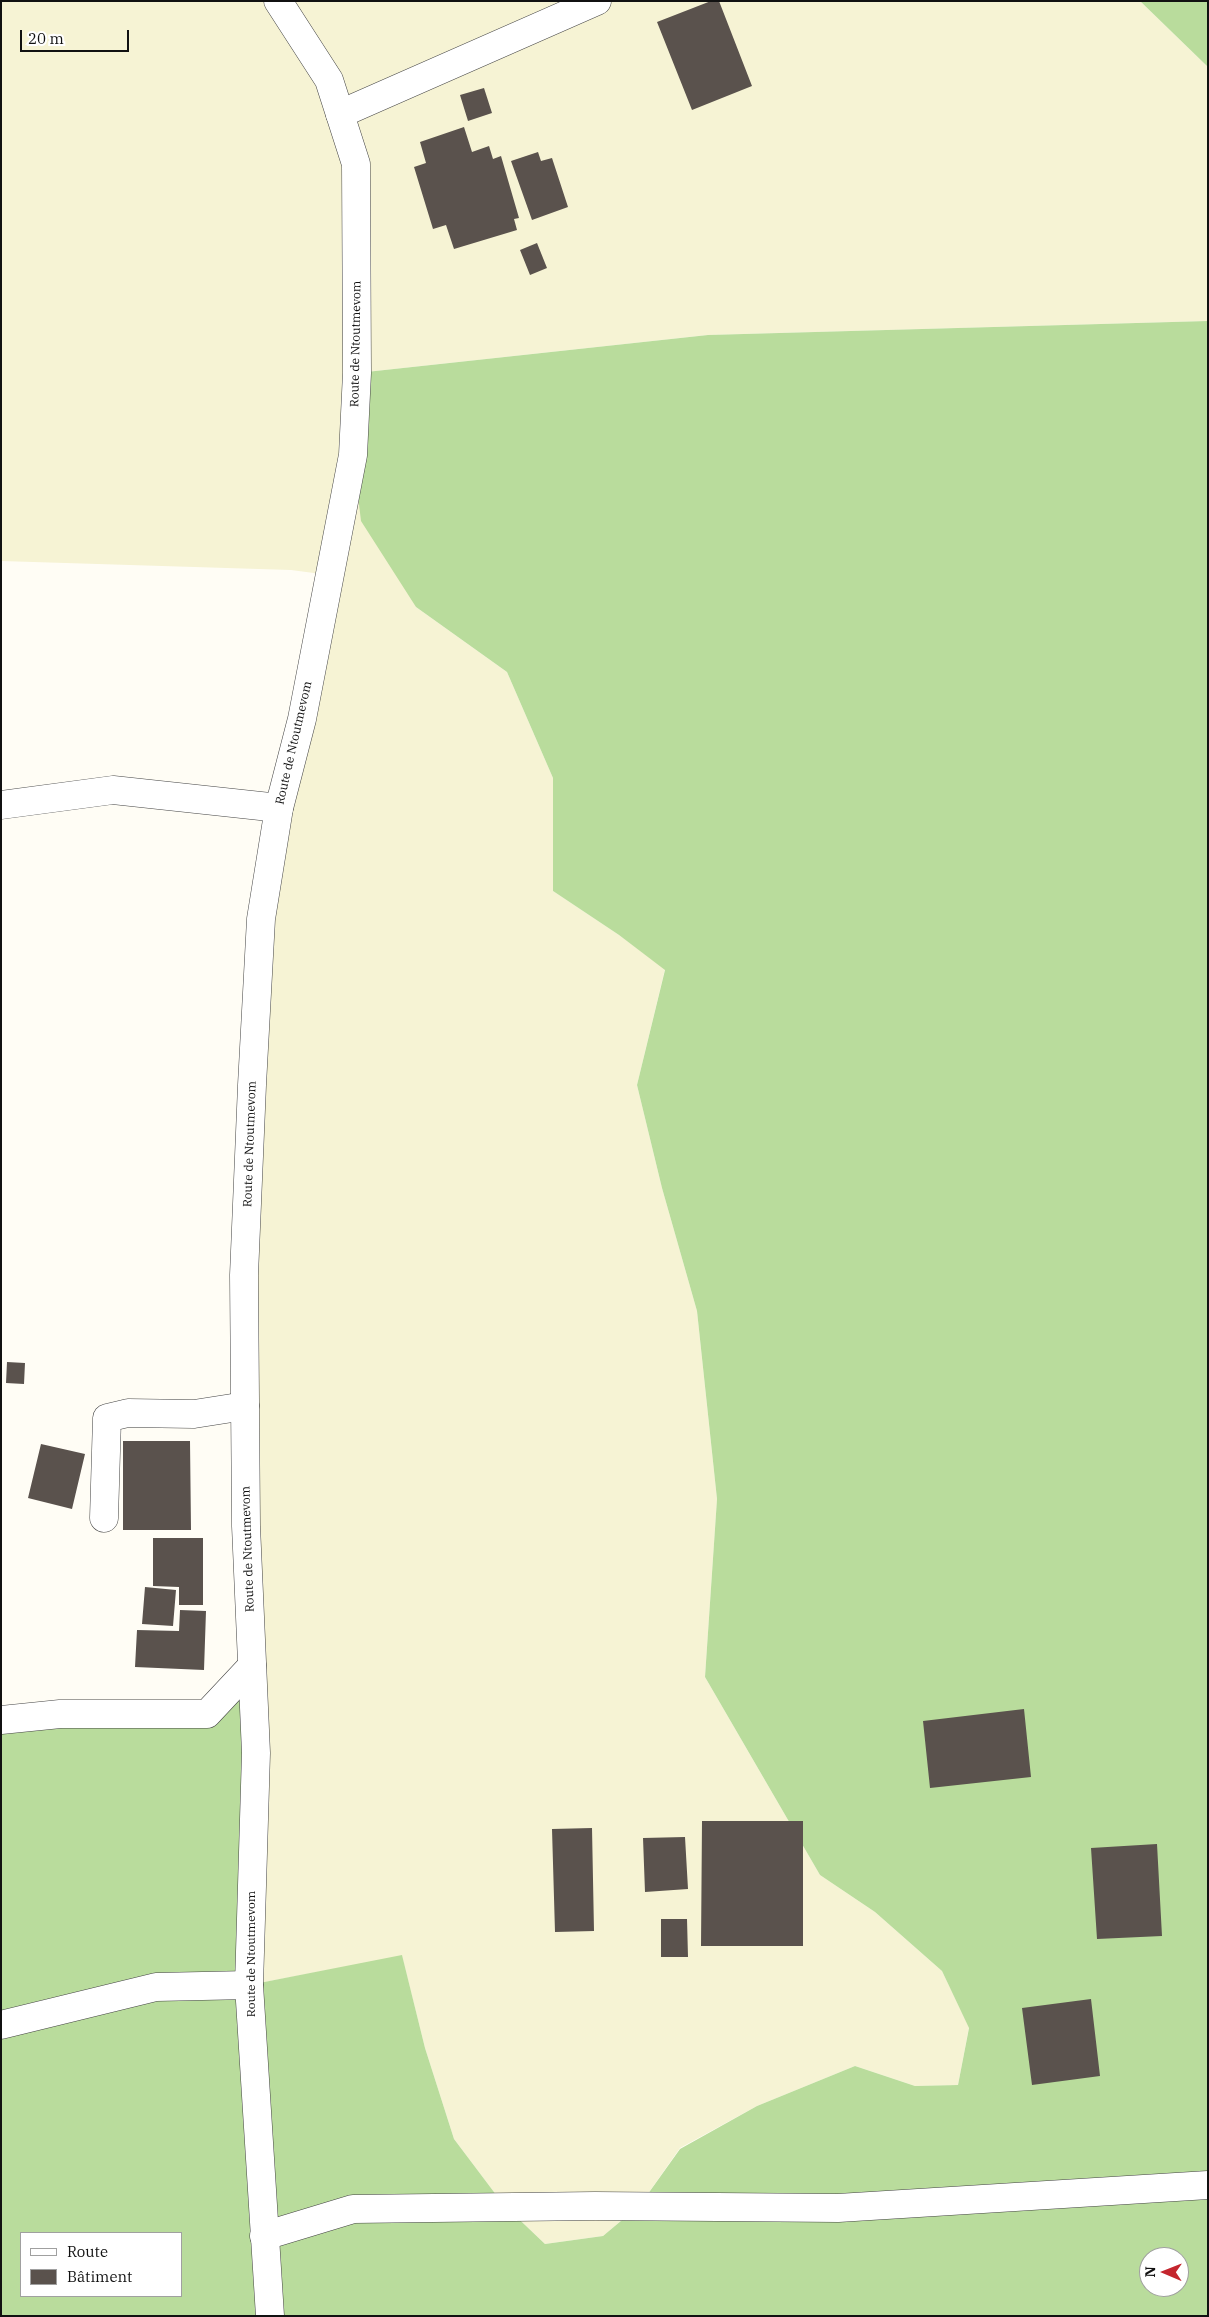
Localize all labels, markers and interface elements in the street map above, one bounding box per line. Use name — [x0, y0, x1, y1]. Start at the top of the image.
scale bar — [22, 20, 131, 52]
text: 20 m — [28, 29, 64, 48]
street label: Route de Ntoutmevom — [348, 281, 364, 407]
street label: Route de Ntoutmevom — [273, 680, 315, 806]
street label: Route de Ntoutmevom — [241, 1081, 259, 1207]
street label: Route de Ntoutmevom — [239, 1486, 257, 1612]
street label: Route de Ntoutmevom — [245, 1891, 259, 2017]
legend — [20, 2232, 182, 2297]
text: Route — [67, 2242, 108, 2261]
north arrow — [1139, 2247, 1189, 2297]
text: N — [1141, 2266, 1159, 2277]
text: Bâtiment — [67, 2267, 132, 2286]

